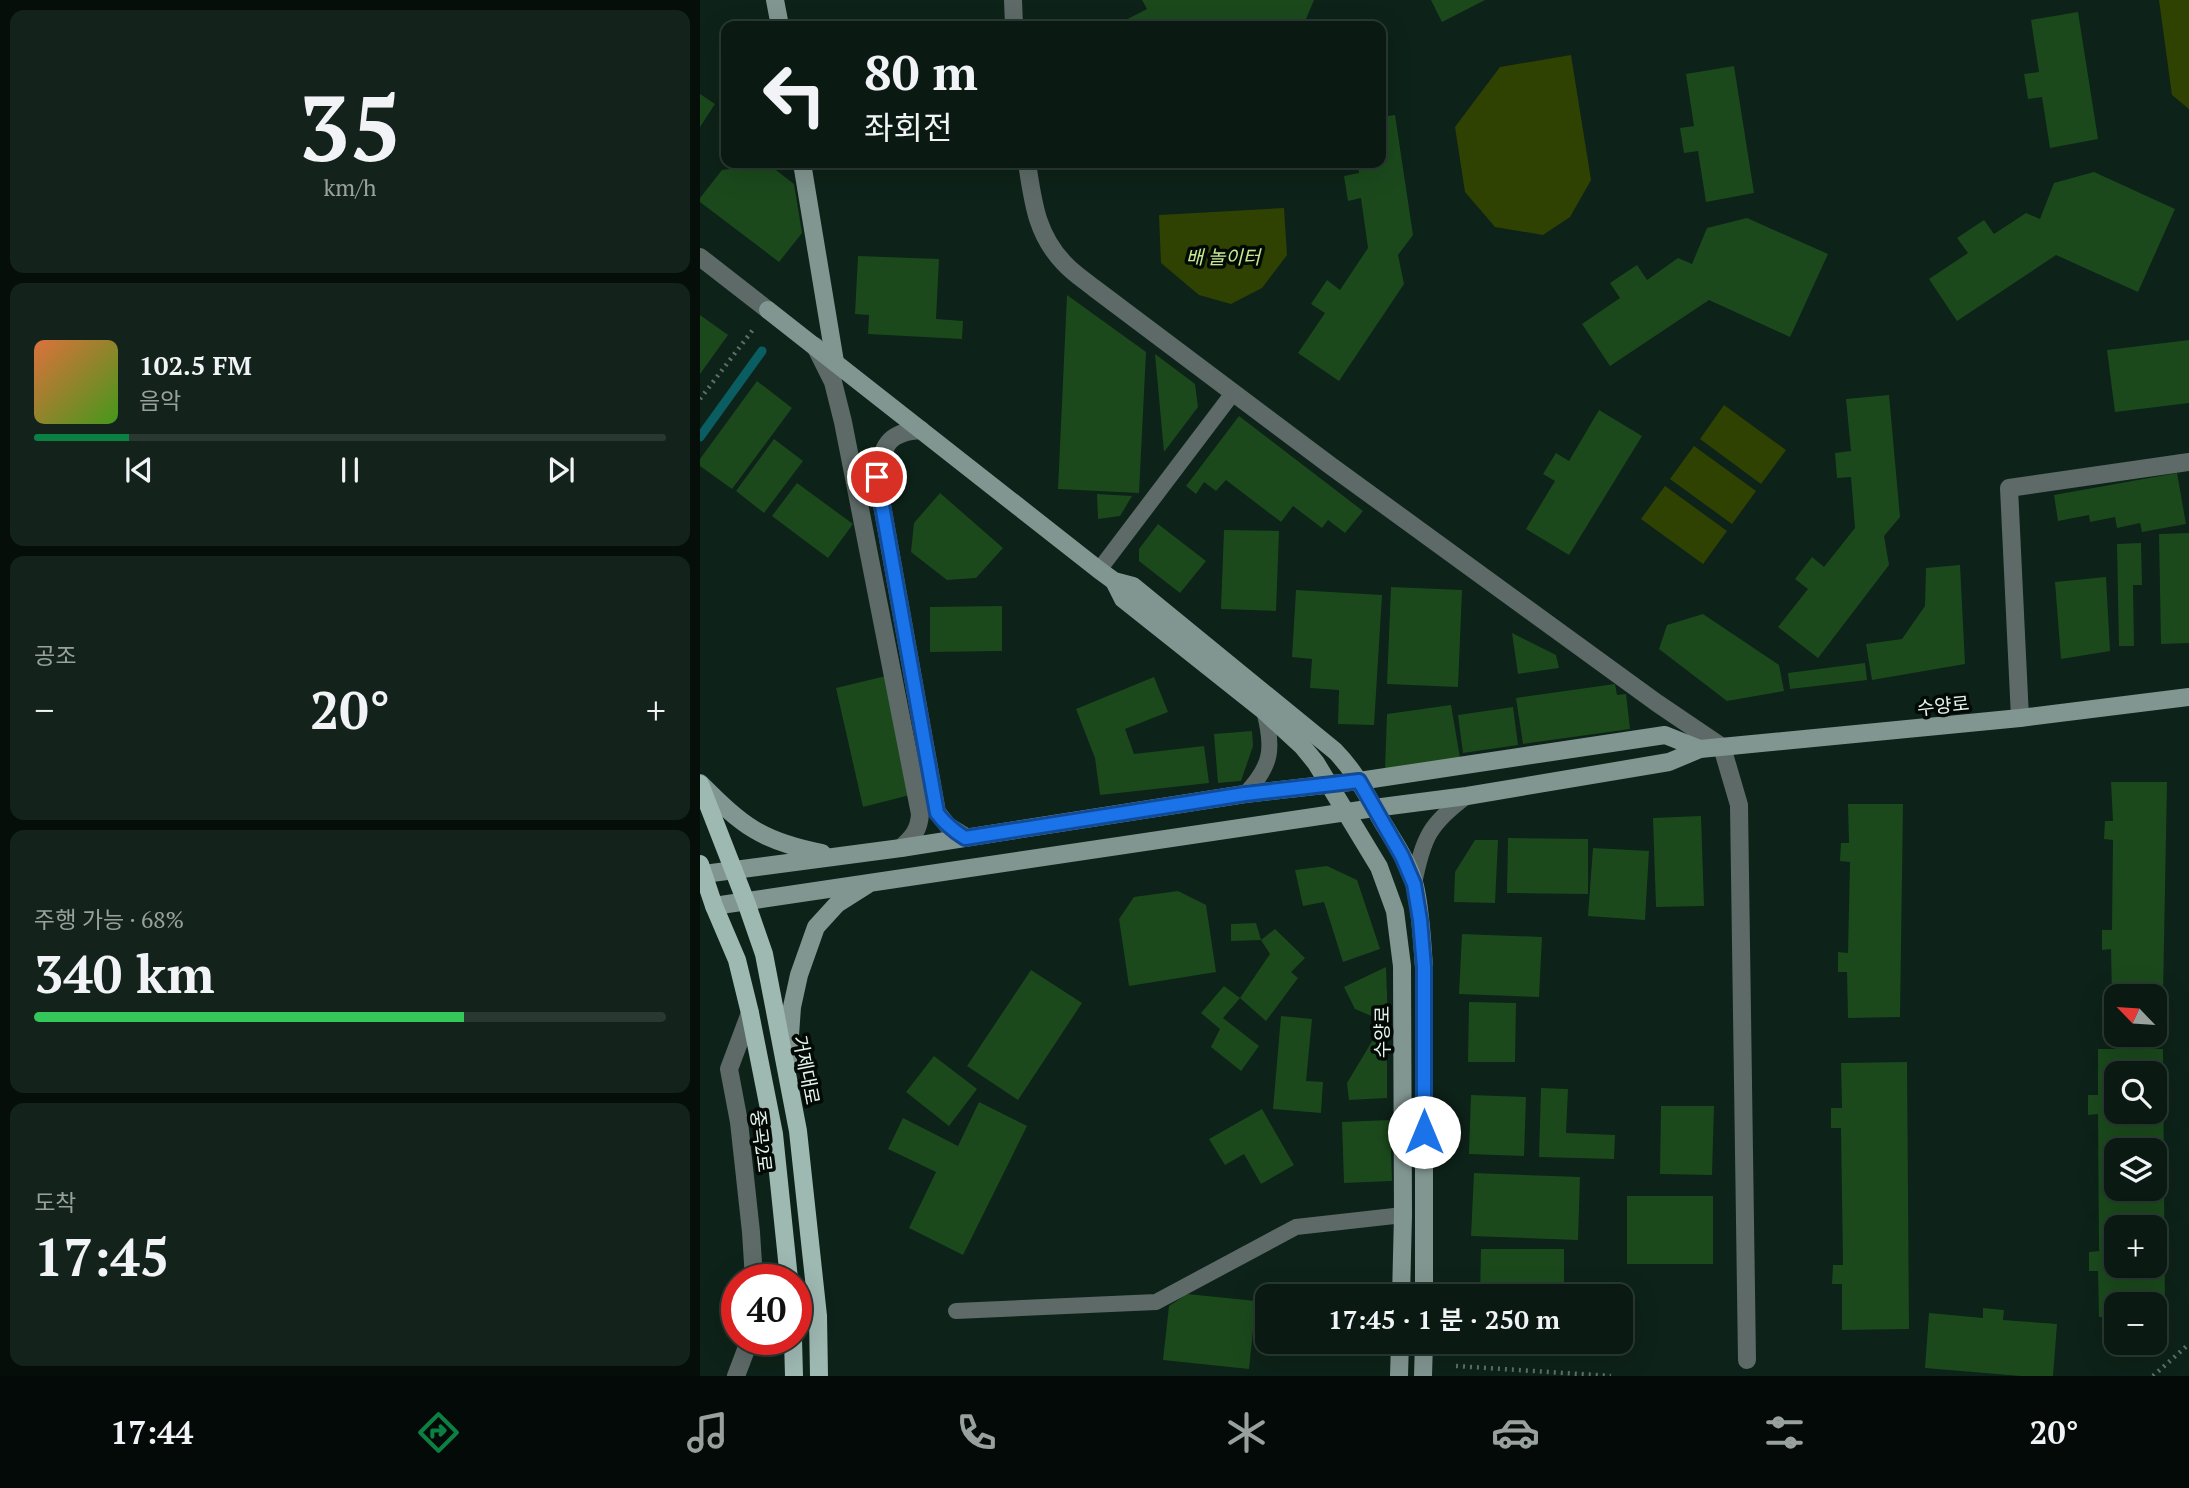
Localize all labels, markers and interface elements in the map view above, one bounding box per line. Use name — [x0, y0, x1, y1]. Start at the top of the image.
text: 80 m — [864, 39, 978, 104]
icon: left — [749, 49, 840, 140]
text: 35 — [299, 66, 401, 187]
text: 좌회전 — [864, 106, 952, 148]
text: km/h — [323, 172, 377, 203]
park label: 배 놀이터 — [1186, 244, 1263, 269]
text: 102.5 FM — [139, 348, 252, 382]
text: 음악 — [139, 385, 181, 416]
pin — [847, 447, 907, 507]
icon: previous — [120, 451, 158, 489]
icon: pause — [331, 451, 369, 489]
icon: next — [542, 451, 580, 489]
icon: arrive — [858, 458, 896, 496]
text: 공조 — [34, 640, 76, 671]
text: 20° — [310, 675, 390, 744]
text: − — [34, 685, 54, 735]
text: + — [646, 685, 666, 735]
street label: 수양로 — [1916, 690, 1970, 720]
text: 주행 가능 · 68% — [34, 904, 184, 935]
text: 340 km — [34, 939, 215, 1008]
north arrow — [2104, 984, 2166, 1046]
map controls — [2104, 984, 2167, 1355]
street label: 수양로 — [1369, 1006, 1394, 1058]
street label: 거제대로 — [788, 1033, 826, 1107]
button: search — [2104, 1061, 2167, 1124]
position arrow — [1387, 1095, 1461, 1169]
street label: 중곡2로 — [746, 1108, 778, 1174]
button: layers — [2104, 1138, 2167, 1201]
text: 도착 — [34, 1187, 76, 1218]
button: + — [2104, 1215, 2167, 1278]
text: 17:45 — [34, 1222, 169, 1291]
speed limit sign: 40 — [721, 1264, 812, 1355]
button: − — [2104, 1292, 2167, 1355]
text: 17:45 · 1 분 · 250 m — [1328, 1302, 1560, 1336]
icon: directions — [414, 1408, 463, 1457]
icon: music — [683, 1408, 732, 1457]
icon: phone — [952, 1408, 1001, 1457]
icon: climate — [1222, 1408, 1271, 1457]
icon: car — [1491, 1408, 1540, 1457]
icon: filters — [1760, 1408, 1809, 1457]
text: 17:44 — [110, 1411, 193, 1453]
text: 20° — [2029, 1411, 2079, 1453]

